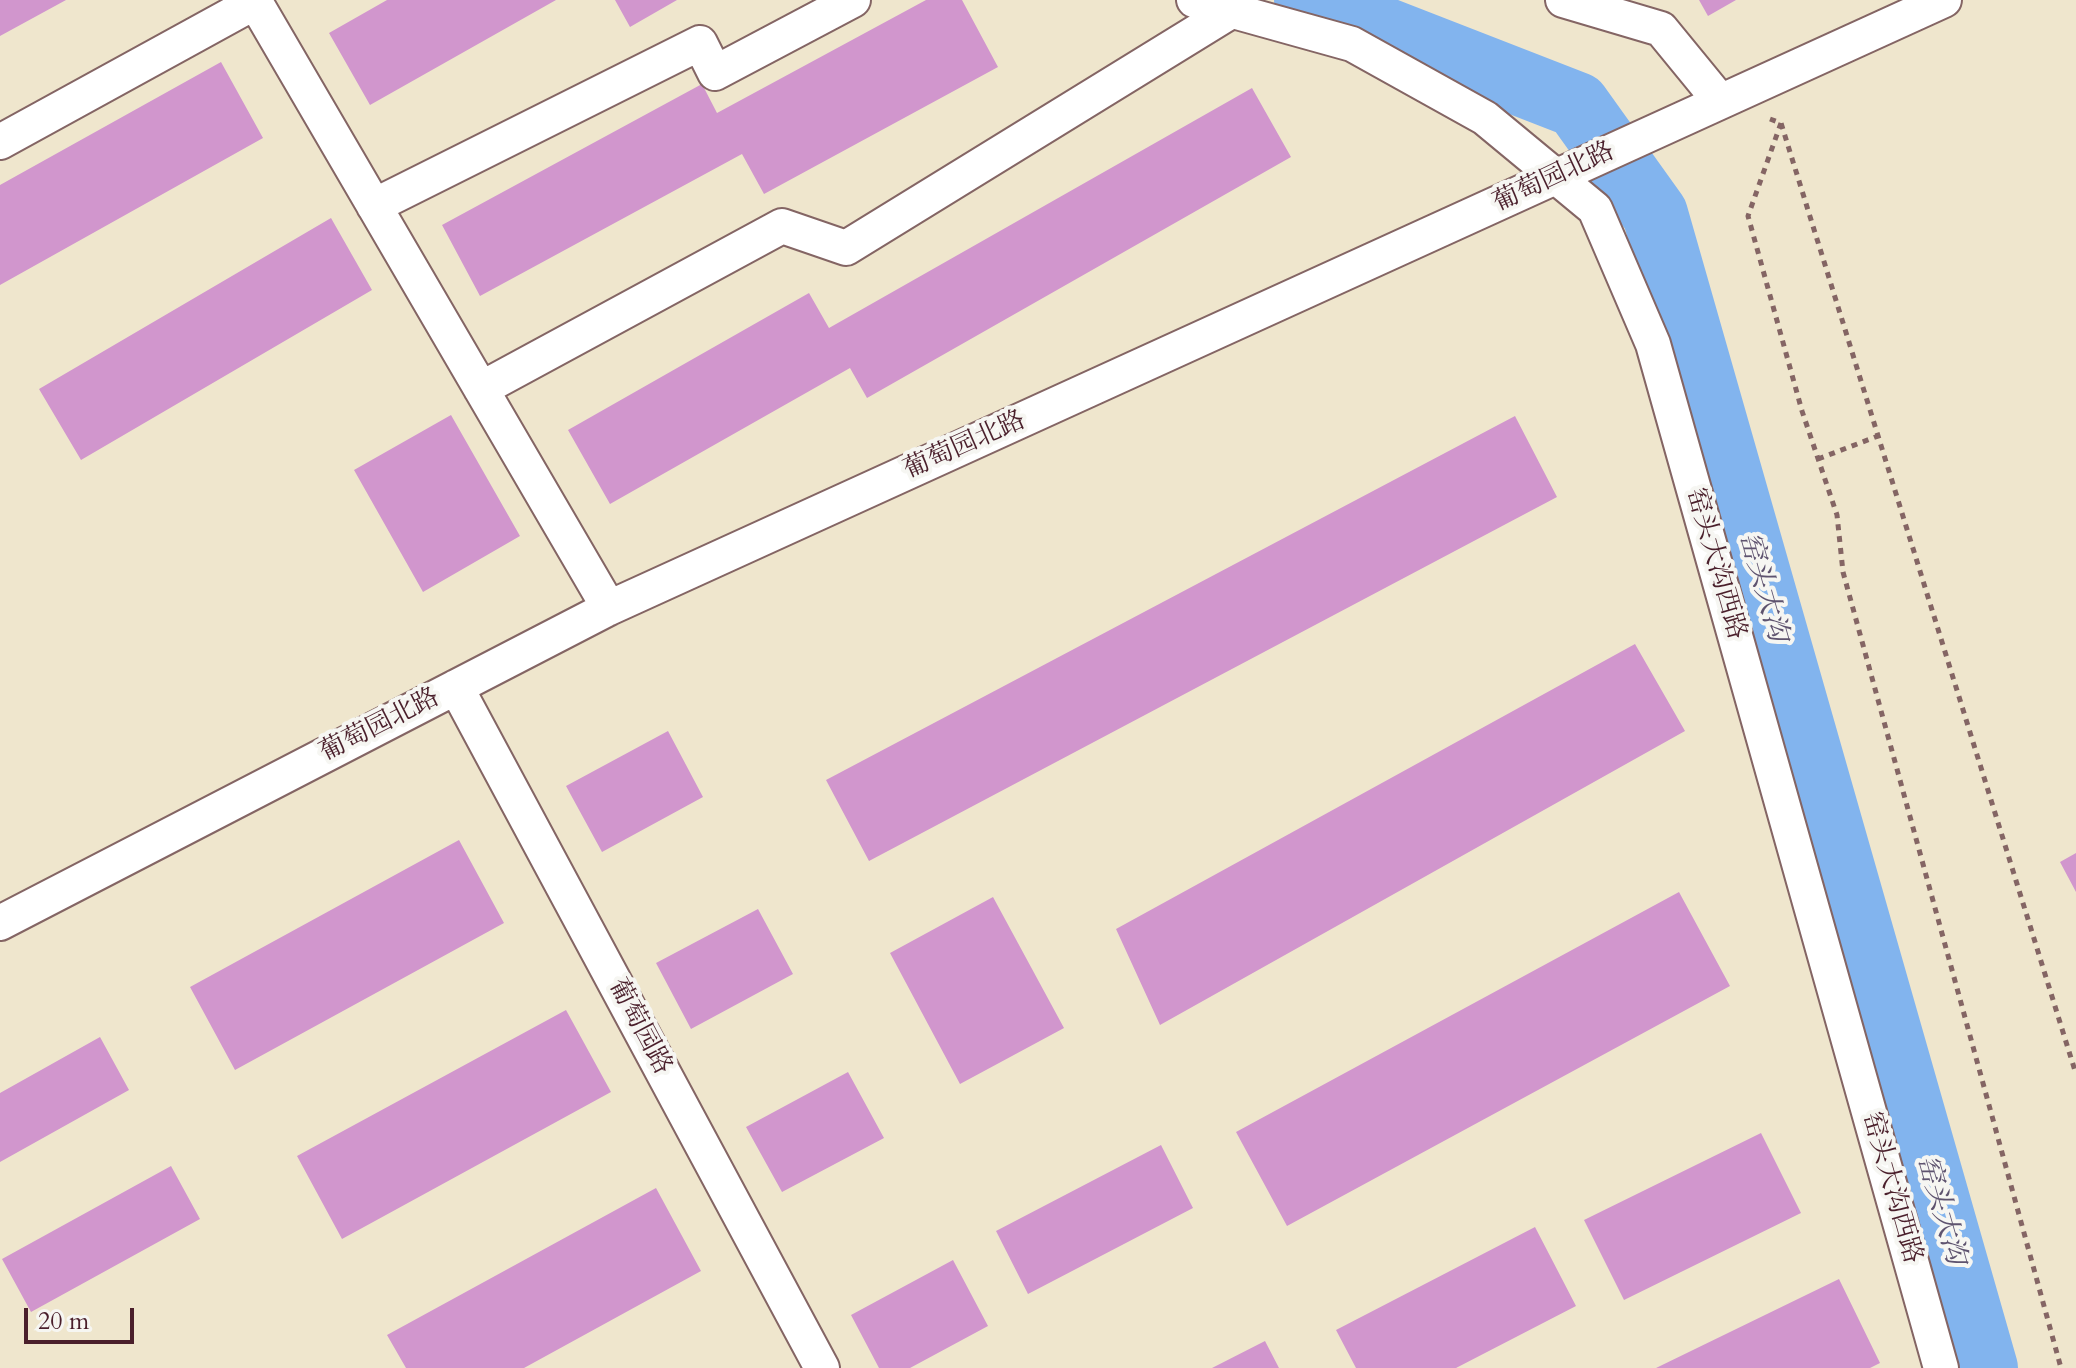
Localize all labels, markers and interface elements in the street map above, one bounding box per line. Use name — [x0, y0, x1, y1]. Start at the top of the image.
street label: 葡萄园北路 — [1488, 136, 1620, 220]
street label: 葡萄园北路 — [899, 405, 1031, 487]
street label: 窑头大沟西路 — [1679, 485, 1751, 643]
water label: 窑头大沟 — [1730, 529, 1794, 645]
street label: 葡萄园北路 — [315, 683, 445, 769]
street label: 葡萄园路 — [601, 974, 677, 1080]
street label: 窑头大沟西路 — [1855, 1109, 1927, 1267]
water label: 窑头大沟 — [1908, 1152, 1972, 1268]
scale bar — [28, 1292, 138, 1342]
text: 20 m — [38, 1305, 89, 1338]

